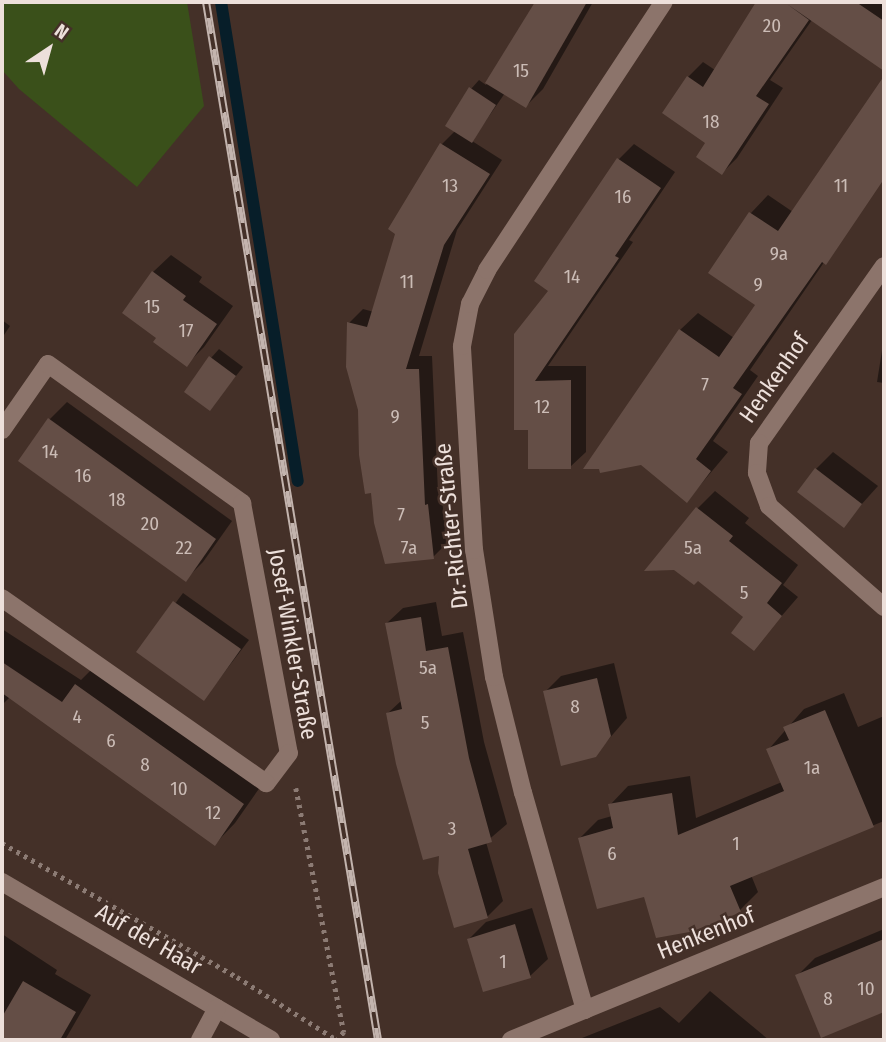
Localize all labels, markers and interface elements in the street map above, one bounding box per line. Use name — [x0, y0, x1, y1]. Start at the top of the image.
north arrow — [14, 14, 84, 84]
house number: 20 — [763, 15, 781, 37]
text: N — [50, 19, 73, 44]
house number: 15 — [513, 60, 529, 82]
house number: 18 — [703, 111, 719, 133]
house number: 13 — [442, 175, 458, 197]
house number: 11 — [834, 175, 848, 197]
house number: 16 — [615, 186, 631, 208]
house number: 9a — [770, 243, 788, 265]
house number: 14 — [564, 266, 580, 288]
house number: 11 — [400, 271, 414, 293]
house number: 9 — [753, 274, 763, 296]
house number: 15 — [144, 296, 160, 318]
house number: 17 — [178, 320, 194, 342]
street label: Henkenhof — [733, 328, 815, 428]
house number: 7 — [701, 374, 709, 396]
house number: 12 — [534, 396, 550, 418]
house number: 9 — [390, 406, 400, 428]
house number: 14 — [42, 441, 58, 463]
street label: Dr.-Richter-Straße — [429, 442, 473, 610]
house number: 16 — [75, 465, 91, 487]
house number: 18 — [109, 489, 125, 511]
house number: 7 — [397, 504, 405, 526]
house number: 20 — [141, 513, 159, 535]
house number: 22 — [176, 537, 192, 559]
house number: 7a — [401, 537, 417, 559]
house number: 5a — [684, 537, 702, 559]
street label: Josef-Winkler-Straße — [263, 546, 323, 742]
house number: 5 — [740, 582, 748, 604]
house number: 5a — [419, 657, 437, 679]
house number: 8 — [570, 696, 580, 718]
house number: 4 — [72, 706, 82, 728]
house number: 5 — [421, 712, 429, 734]
house number: 6 — [106, 730, 116, 752]
house number: 8 — [140, 754, 150, 776]
house number: 1a — [804, 757, 820, 779]
house number: 10 — [170, 778, 188, 800]
house number: 12 — [205, 802, 221, 824]
house number: 3 — [448, 818, 456, 840]
house number: 1 — [732, 833, 740, 855]
house number: 6 — [607, 843, 617, 865]
street label: Auf der Haar — [91, 898, 207, 980]
street label: Henkenhof — [653, 901, 759, 965]
house number: 1 — [499, 951, 507, 973]
house number: 10 — [857, 978, 875, 1000]
house number: 8 — [823, 988, 833, 1010]

